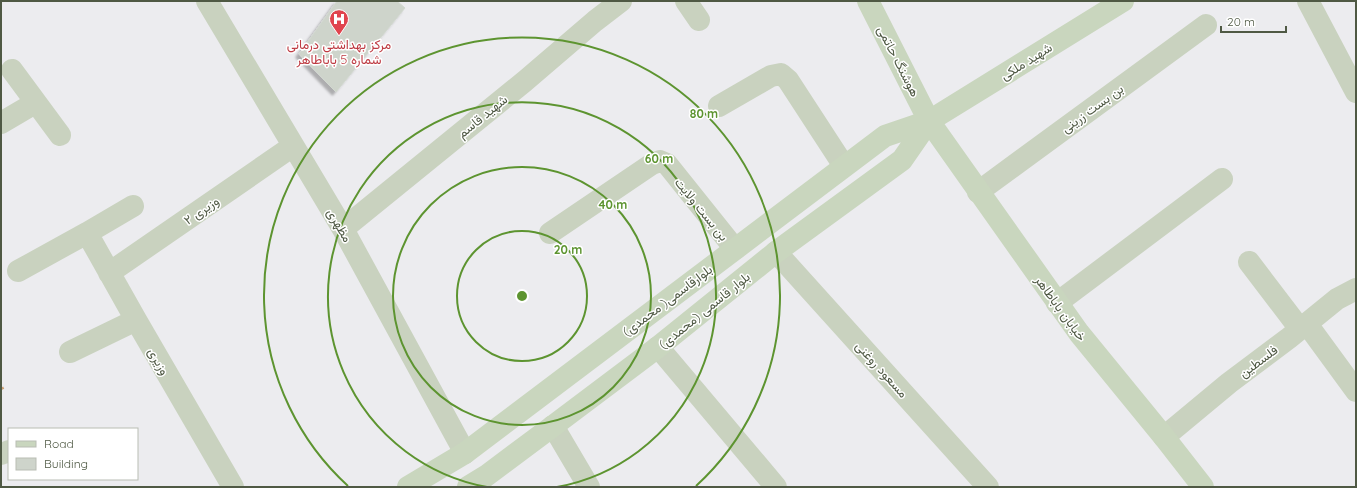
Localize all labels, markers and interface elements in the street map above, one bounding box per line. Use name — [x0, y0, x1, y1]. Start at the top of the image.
hospital icon: مرکز بهداشتی درمانی شماره 5 باباطاهر — [328, 8, 350, 36]
scale bar — [1221, 8, 1286, 34]
text: 20 m — [1227, 14, 1255, 29]
street label: هوشنگ حاتمی — [873, 23, 924, 100]
place label: مرکز بهداشتی درمانی شماره 5 باباطاهر — [287, 36, 391, 68]
street label: شهید ملکی — [997, 39, 1055, 84]
street label: بن بست زرینی — [1058, 80, 1127, 137]
street label: شهید قاسم — [454, 91, 511, 142]
text: 80 m — [690, 106, 718, 121]
text: 60 m — [645, 151, 673, 166]
street label: بن بست ولایت — [671, 174, 732, 245]
street label: وزیری ۲ — [180, 192, 222, 229]
text: 40 m — [599, 197, 627, 212]
street label: مظهری — [323, 205, 356, 245]
text: 20 m — [554, 242, 582, 257]
street label: بلوارقاسمی( محمدی) — [619, 261, 716, 340]
street label: بلوار قاسمی (محمدی) — [655, 268, 754, 353]
street label: خیابان باباطاهر — [1031, 271, 1090, 345]
centre of rings — [515, 289, 529, 303]
street label: مسعود روغنی — [852, 337, 912, 401]
street label: فلسطین — [1235, 341, 1281, 382]
street label: وزیری — [144, 344, 173, 378]
legend — [8, 428, 138, 480]
text: Road — [44, 436, 74, 451]
text: Building — [44, 456, 88, 471]

